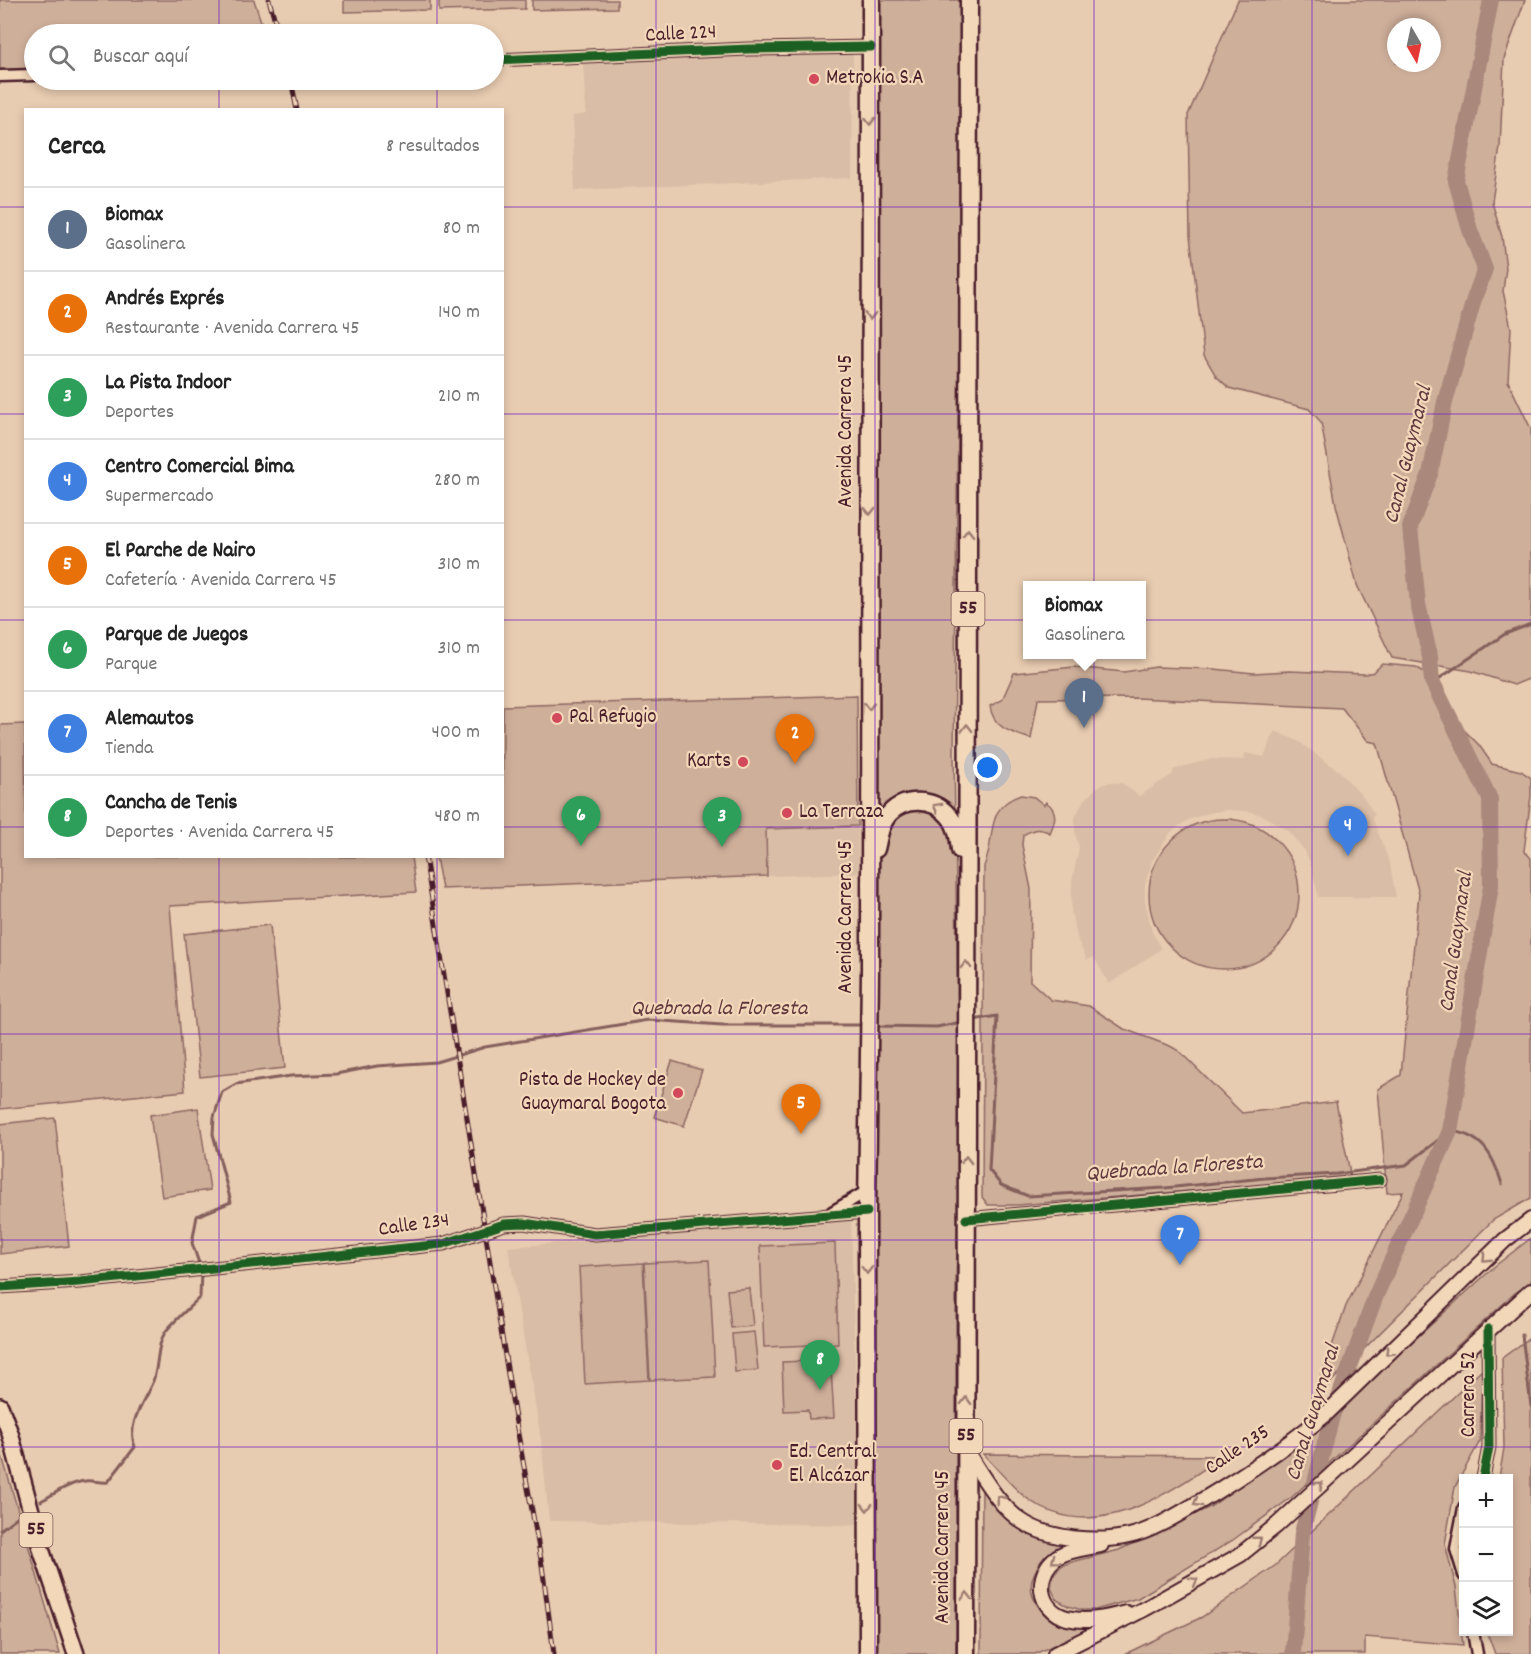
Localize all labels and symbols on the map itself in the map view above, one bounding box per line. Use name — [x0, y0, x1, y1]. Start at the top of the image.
street label: Calle 224 — [645, 18, 717, 52]
north arrow — [1387, 18, 1441, 72]
place label: Metrokia S.A — [826, 64, 924, 94]
marker: Metrokia S.A — [807, 72, 821, 86]
one-way arrow — [864, 117, 877, 126]
one-way arrow — [864, 312, 876, 321]
street label: Avenida Carrera 45 — [832, 354, 862, 508]
water label: Canal Guaymaral — [1377, 381, 1442, 527]
one-way arrow — [864, 507, 876, 516]
one-way arrow — [962, 529, 974, 538]
road number: 55 — [952, 592, 984, 626]
pin: 1 — [1064, 678, 1104, 728]
one-way arrow — [863, 702, 875, 711]
place label: Pal Refugio — [569, 703, 657, 733]
marker: Pal Refugio — [550, 711, 564, 725]
pin: 2 — [776, 714, 814, 764]
one-way arrow — [961, 724, 973, 733]
place label: Karts — [687, 747, 731, 777]
your location — [973, 753, 1002, 782]
marker: Karts — [736, 755, 750, 769]
pin: 6 — [562, 796, 600, 846]
pin: 3 — [702, 798, 742, 847]
place label: La Terraza — [799, 798, 884, 828]
one-way arrow — [932, 803, 943, 814]
marker: La Terraza — [780, 806, 794, 820]
pin: 4 — [1328, 806, 1368, 856]
street label: Avenida Carrera 45 — [832, 840, 862, 994]
water label: Canal Guaymaral — [1432, 868, 1482, 1014]
one-way arrow — [960, 961, 972, 970]
water label: Quebrada la Floresta — [631, 994, 809, 1025]
place label: Pista de Hockey de Guaymaral Bogota — [519, 1066, 667, 1120]
pin: 5 — [782, 1084, 820, 1134]
marker: Pista de Hockey de Guaymaral Bogota — [671, 1086, 685, 1100]
water label: Quebrada la Floresta — [1085, 1147, 1265, 1191]
one-way arrow — [960, 1156, 972, 1165]
street label: Calle 234 — [377, 1206, 451, 1246]
pin: 7 — [1160, 1216, 1200, 1265]
one-way arrow — [1483, 1251, 1493, 1262]
one-way arrow — [861, 1266, 873, 1275]
water label: Canal Guaymaral — [1279, 1339, 1350, 1485]
pin: 8 — [800, 1340, 840, 1390]
one-way arrow — [1385, 1345, 1396, 1356]
street label: Carrera 52 — [1455, 1351, 1485, 1437]
one-way arrow — [960, 1396, 972, 1405]
street label: Calle 235 — [1200, 1418, 1276, 1484]
road number: 55 — [950, 1419, 982, 1453]
place label: Ed. Central El Alcázar — [789, 1438, 876, 1492]
marker: Ed. Central El Alcázar — [770, 1458, 784, 1472]
street label: Avenida Carrera 45 — [929, 1470, 959, 1624]
one-way arrow — [1313, 1481, 1323, 1492]
one-way arrow — [997, 1495, 1008, 1506]
one-way arrow — [1193, 1496, 1203, 1508]
one-way arrow — [861, 1503, 873, 1512]
road number: 55 — [20, 1513, 52, 1547]
one-way arrow — [1251, 1536, 1262, 1547]
one-way arrow — [1051, 1553, 1062, 1564]
one-way arrow — [1188, 1577, 1198, 1588]
one-way arrow — [961, 1591, 973, 1600]

